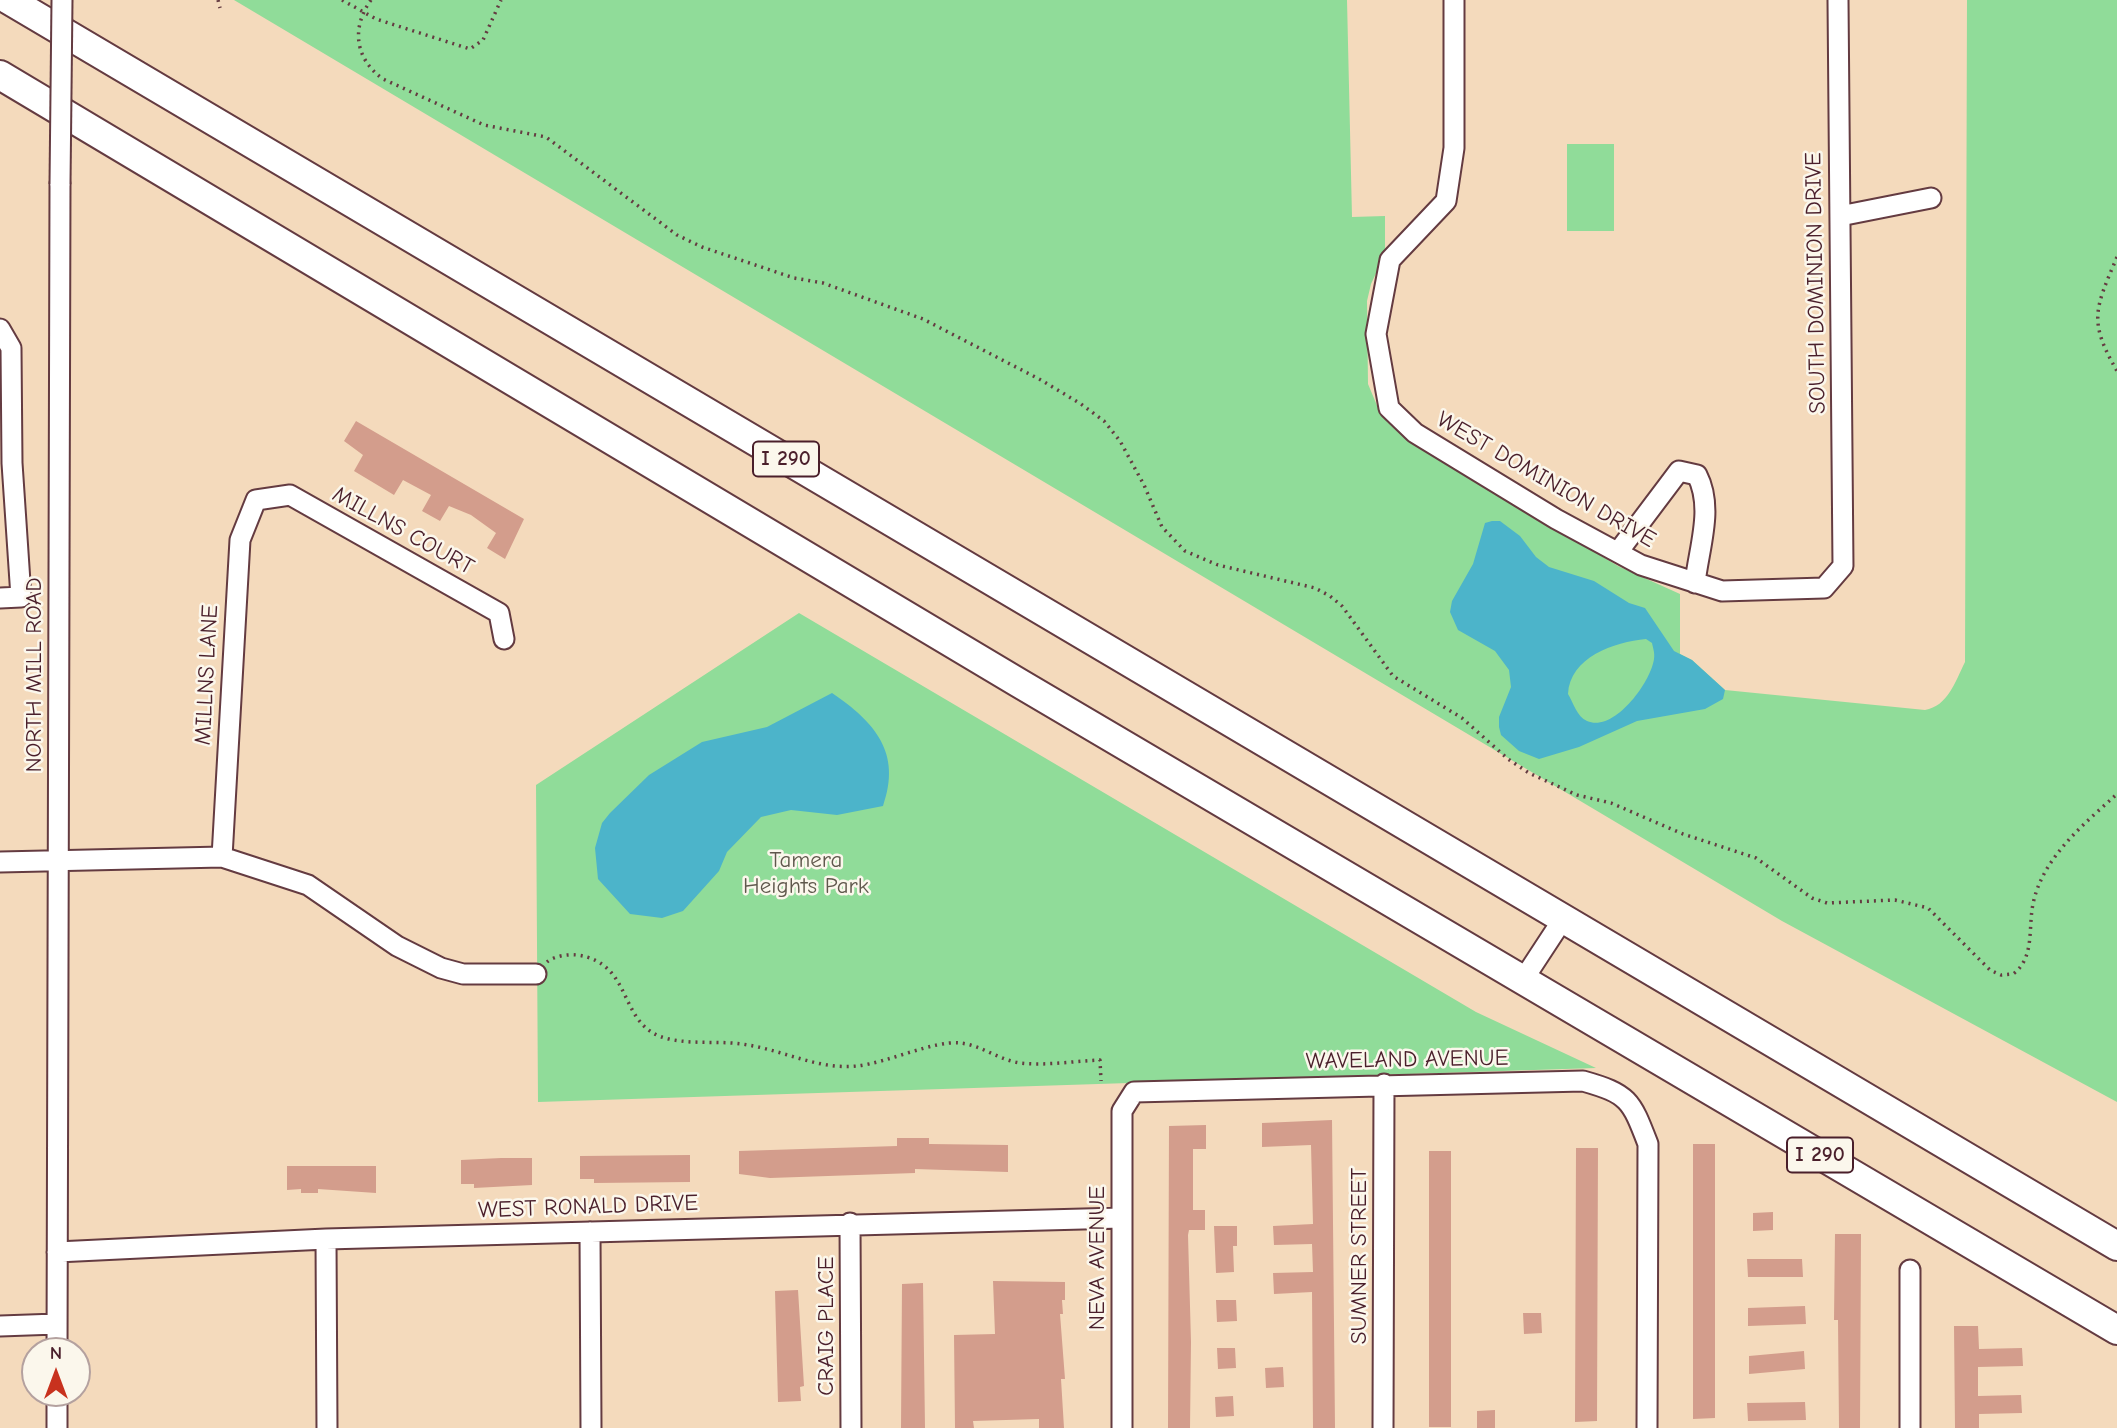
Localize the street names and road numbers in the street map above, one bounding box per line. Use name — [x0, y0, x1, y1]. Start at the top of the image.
street label: SOUTH DOMINION DRIVE — [1800, 152, 1832, 414]
street label: WEST DOMINION DRIVE — [1432, 406, 1660, 554]
road number: I 290 — [753, 442, 819, 476]
street label: MILLNS COURT — [328, 481, 478, 581]
street label: NORTH MILL ROAD — [20, 577, 48, 773]
street label: MILLNS LANE — [190, 604, 224, 746]
street label: WAVELAND AVENUE — [1305, 1044, 1509, 1076]
road number: I 290 — [1787, 1138, 1853, 1172]
street label: SUMNER STREET — [1345, 1168, 1373, 1344]
street label: NEVA AVENUE — [1083, 1186, 1111, 1330]
street label: WEST RONALD DRIVE — [477, 1189, 699, 1225]
street label: CRAIG PLACE — [812, 1256, 840, 1396]

